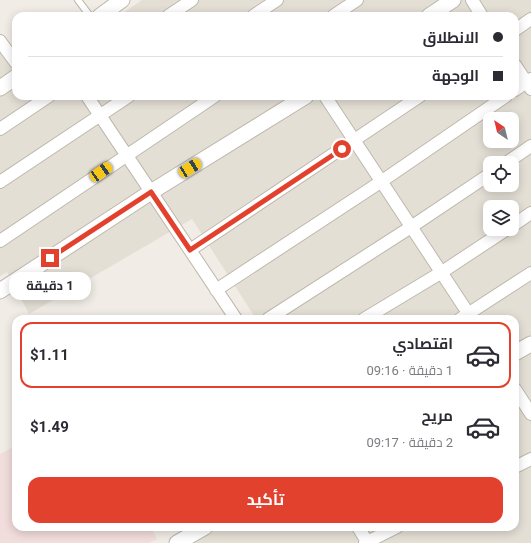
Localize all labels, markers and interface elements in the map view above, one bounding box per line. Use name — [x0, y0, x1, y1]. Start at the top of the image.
text: الانطلاق — [423, 29, 479, 47]
text: الوجهة — [432, 67, 479, 85]
north arrow — [483, 112, 519, 148]
map controls — [483, 112, 519, 236]
route start — [333, 140, 351, 158]
button: locate — [483, 156, 519, 192]
car — [177, 157, 203, 179]
car — [88, 160, 114, 184]
button: layers — [483, 200, 519, 236]
route end — [41, 249, 59, 267]
callout: 1 دقيقة — [9, 272, 91, 300]
text: 1 دقيقة — [26, 278, 74, 293]
text: اقتصادي — [393, 335, 453, 353]
icon: car — [465, 337, 501, 373]
text: $1.11 — [30, 346, 69, 364]
text: 1 دقيقة · 09:16 — [366, 363, 453, 378]
text: مريح — [421, 407, 453, 425]
icon: car — [465, 409, 501, 445]
text: $1.49 — [30, 418, 69, 436]
text: 2 دقيقة · 09:17 — [366, 435, 453, 450]
button: تأكيد — [28, 477, 503, 523]

